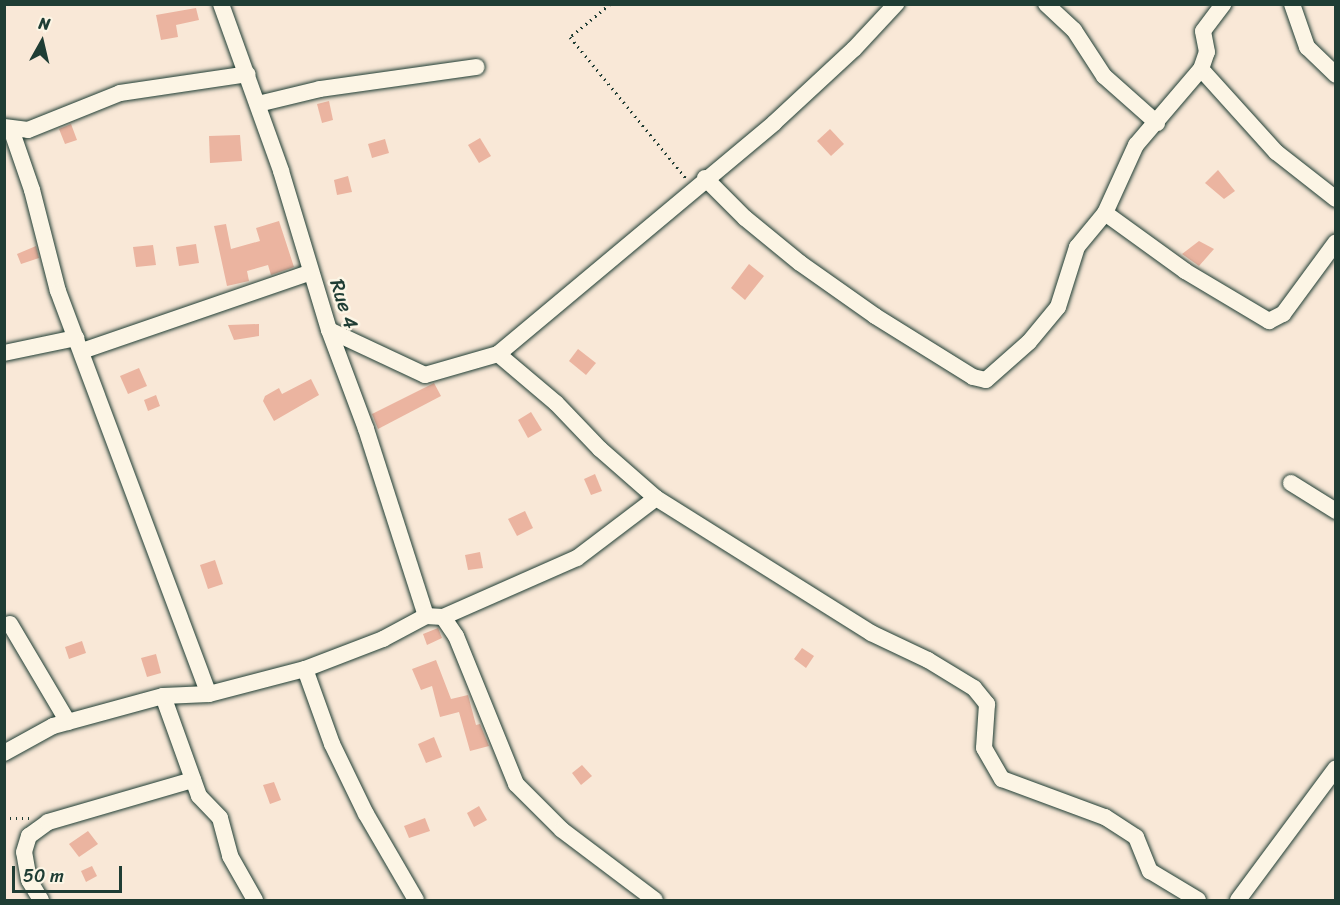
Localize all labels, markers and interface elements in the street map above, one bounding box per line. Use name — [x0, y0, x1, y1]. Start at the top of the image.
text: N — [37, 9, 52, 39]
north arrow — [12, 12, 72, 72]
street label: Rue 4 — [325, 276, 363, 332]
scale bar — [15, 854, 124, 892]
text: 50 m — [23, 860, 64, 892]

